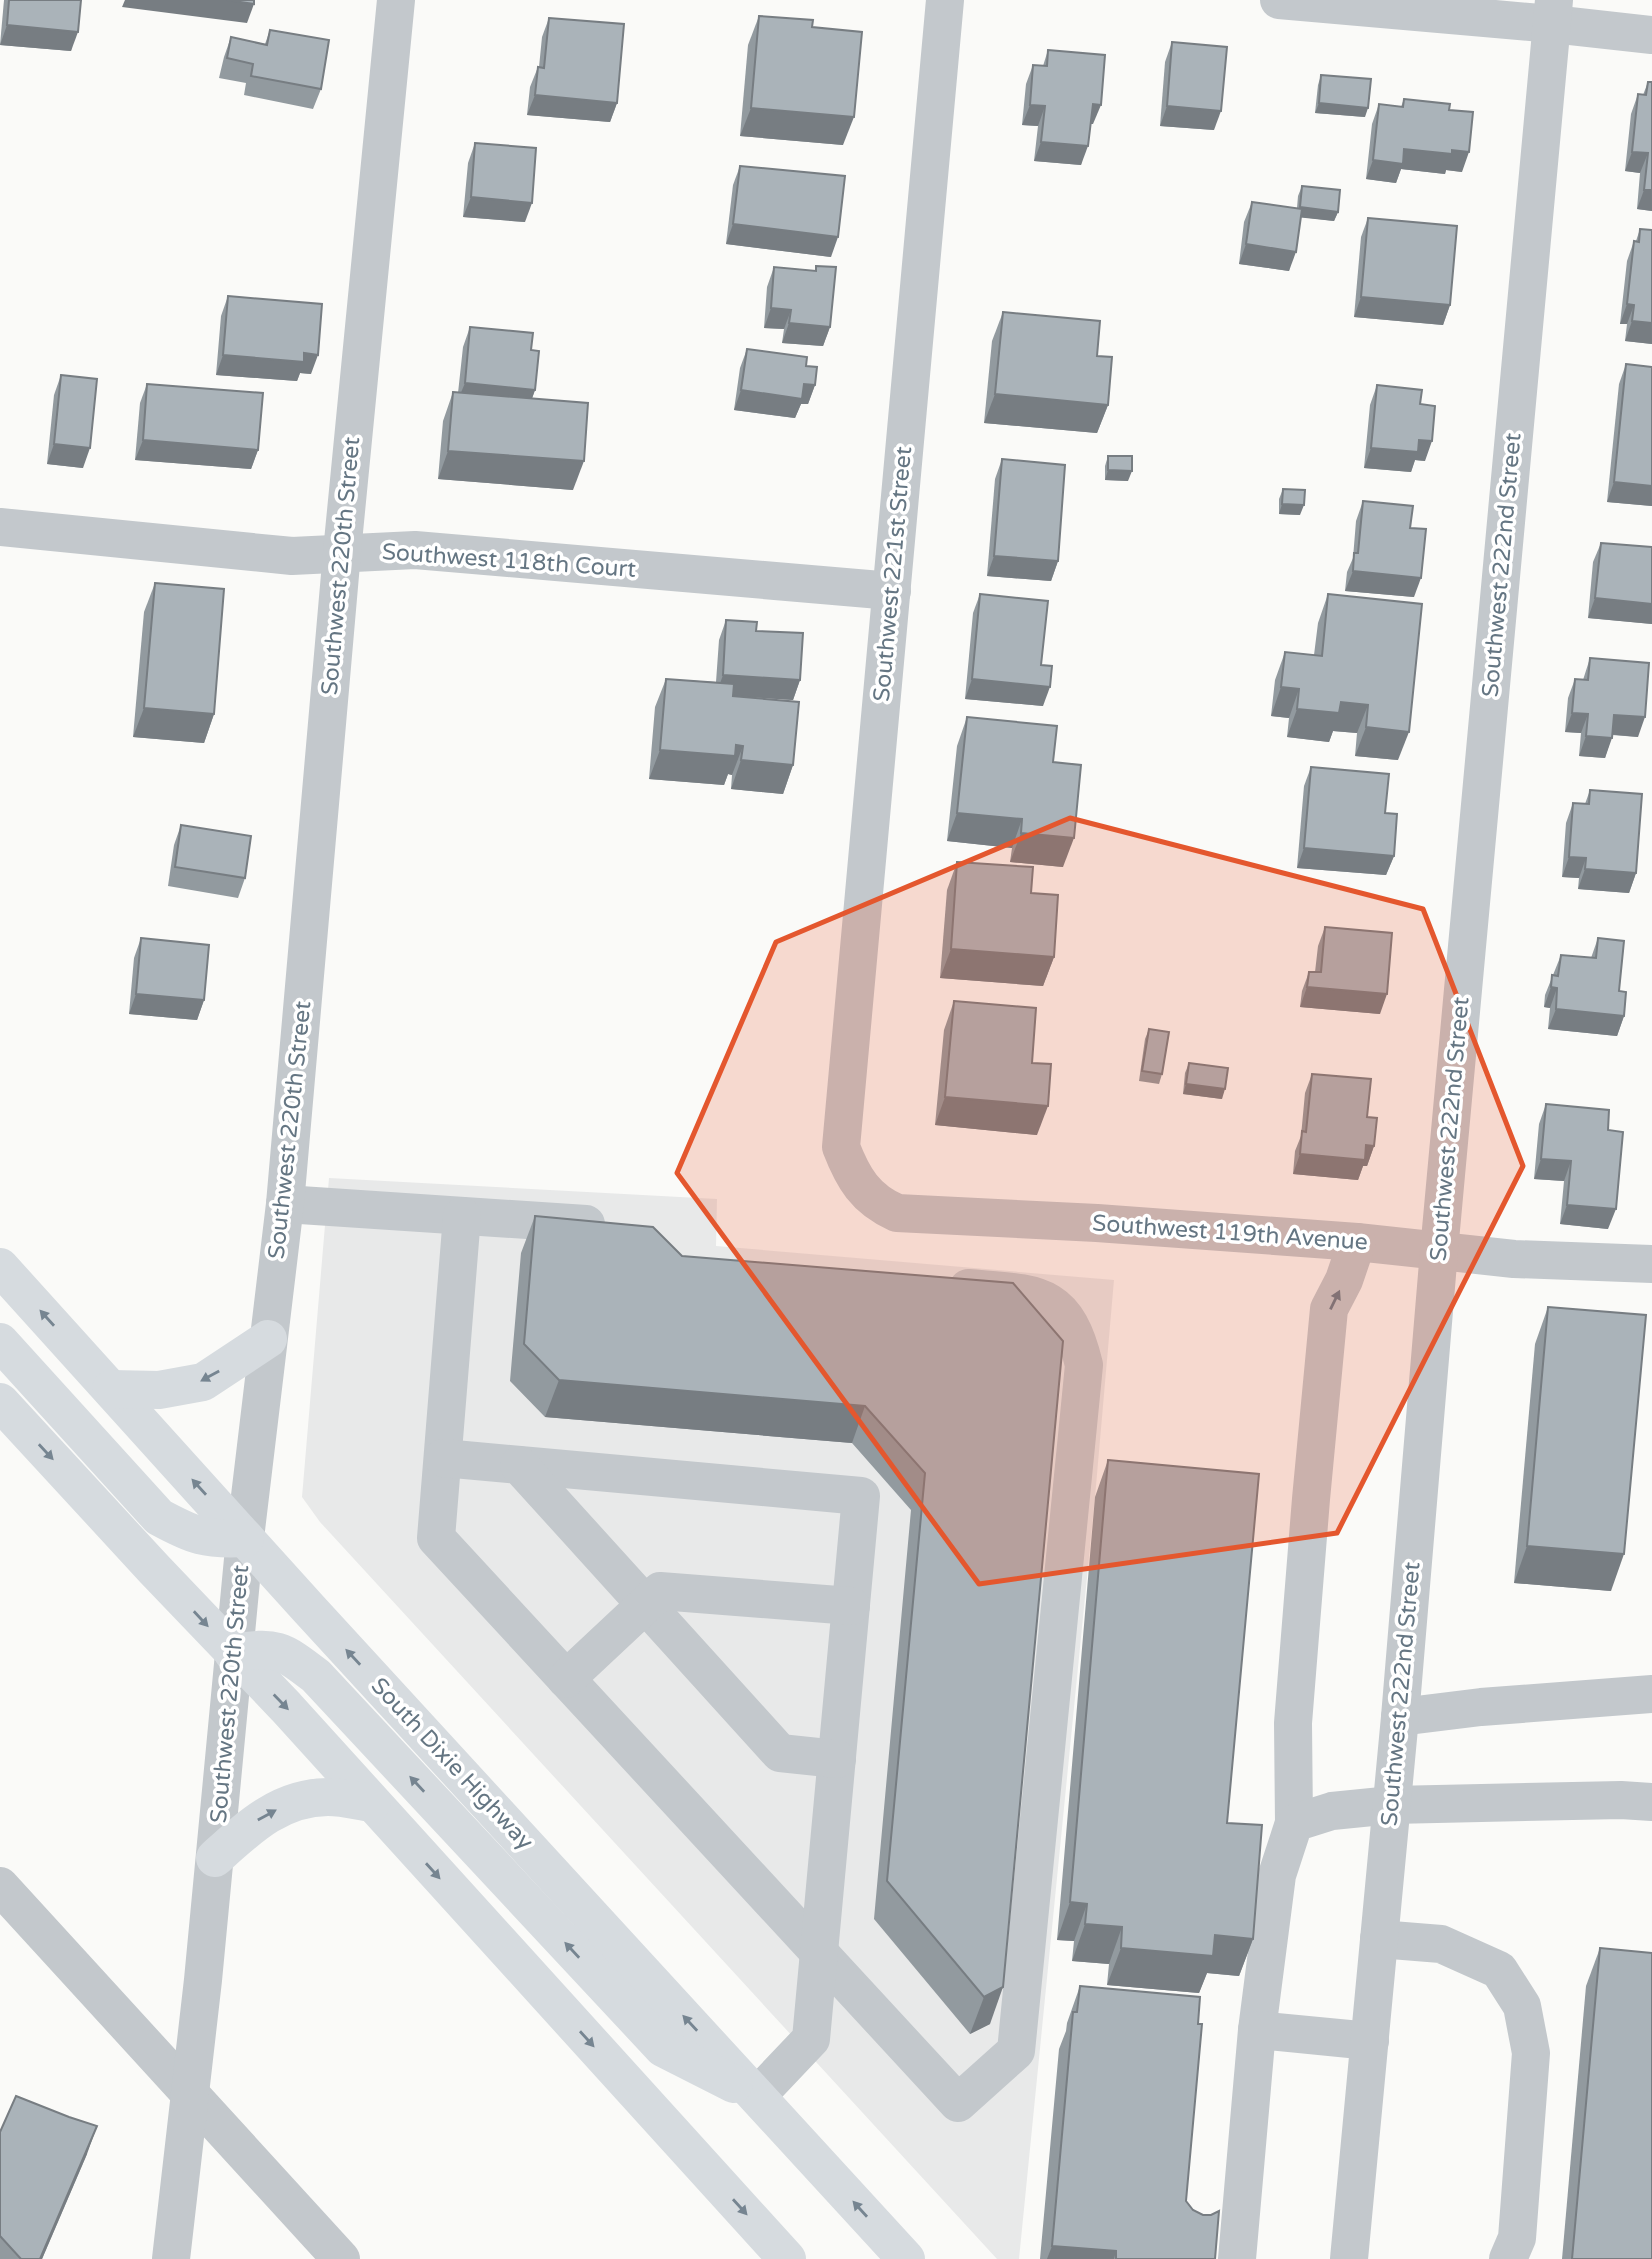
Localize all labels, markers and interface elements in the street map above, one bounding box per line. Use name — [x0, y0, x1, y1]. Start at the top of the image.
street label: Southwest 222nd Street — [1477, 432, 1528, 698]
street label: Southwest 220th Street — [316, 435, 366, 696]
street label: Southwest 221st Street — [868, 445, 918, 703]
street label: Southwest 118th Court — [381, 538, 637, 584]
street label: Southwest 222nd Street — [1425, 996, 1476, 1262]
street label: Southwest 220th Street — [263, 999, 318, 1260]
street label: Southwest 119th Avenue — [1091, 1209, 1369, 1257]
one-way arrow — [1328, 1289, 1340, 1309]
one-way arrow — [39, 1310, 55, 1327]
one-way arrow — [201, 1370, 220, 1382]
one-way arrow — [38, 1443, 54, 1460]
one-way arrow — [191, 1478, 207, 1496]
street label: Southwest 222nd Street — [1376, 1561, 1427, 1827]
street label: Southwest 220th Street — [205, 1563, 255, 1824]
one-way arrow — [192, 1610, 208, 1627]
one-way arrow — [346, 1649, 362, 1666]
street label: South Dixie Highway — [365, 1672, 539, 1856]
one-way arrow — [272, 1693, 288, 1710]
one-way arrow — [409, 1776, 425, 1793]
one-way arrow — [257, 1809, 277, 1821]
one-way arrow — [425, 1862, 441, 1879]
one-way arrow — [564, 1942, 580, 1959]
one-way arrow — [682, 2015, 698, 2032]
one-way arrow — [578, 2030, 594, 2047]
one-way arrow — [732, 2198, 748, 2216]
one-way arrow — [852, 2200, 868, 2218]

